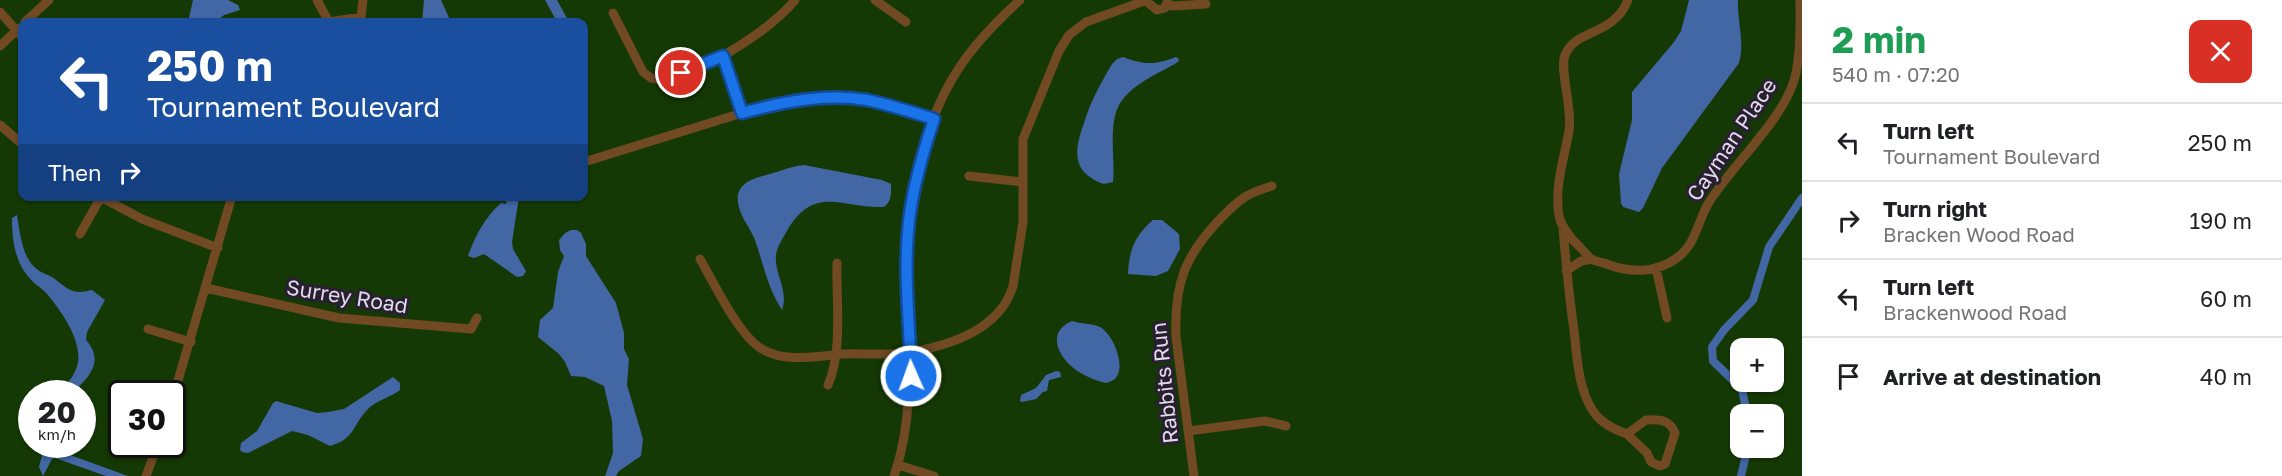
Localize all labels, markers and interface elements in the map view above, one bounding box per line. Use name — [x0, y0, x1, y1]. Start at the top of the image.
text: 2 min — [1832, 18, 1926, 61]
button: close — [2189, 20, 2252, 83]
text: 250 m — [147, 40, 273, 90]
icon: left — [48, 42, 126, 120]
pin — [655, 47, 706, 98]
icon: arrive — [664, 56, 697, 89]
text: 540 m · 07:20 — [1832, 62, 1960, 86]
street label: Cayman Place — [1681, 73, 1782, 206]
text: Tournament Boulevard — [147, 91, 440, 123]
text: Turn left — [1883, 117, 1974, 144]
icon: left — [1832, 126, 1865, 159]
text: 250 m — [2188, 129, 2252, 156]
text: Tournament Boulevard — [1883, 144, 2100, 168]
icon: right — [113, 156, 146, 189]
text: Then — [48, 159, 101, 186]
text: Turn right — [1883, 195, 1987, 222]
icon: right — [1832, 204, 1865, 237]
text: 190 m — [2189, 207, 2252, 234]
text: Bracken Wood Road — [1883, 222, 2075, 246]
text: Turn left — [1883, 273, 1974, 300]
street label: Surrey Road — [285, 274, 410, 318]
icon: left — [1832, 282, 1865, 315]
text: 60 m — [2200, 285, 2252, 312]
text: Brackenwood Road — [1883, 300, 2067, 324]
street label: Rabbits Run — [1145, 321, 1183, 445]
map controls — [1730, 338, 1784, 458]
button: + — [1730, 338, 1784, 392]
position arrow — [879, 344, 943, 408]
icon: arrive — [1832, 360, 1865, 393]
text: Arrive at destination — [1883, 363, 2101, 390]
text: 40 m — [2200, 363, 2252, 390]
speed limit sign: 30 — [108, 380, 186, 458]
text: 20 — [38, 394, 76, 430]
button: − — [1730, 404, 1784, 458]
text: km/h — [38, 425, 76, 443]

